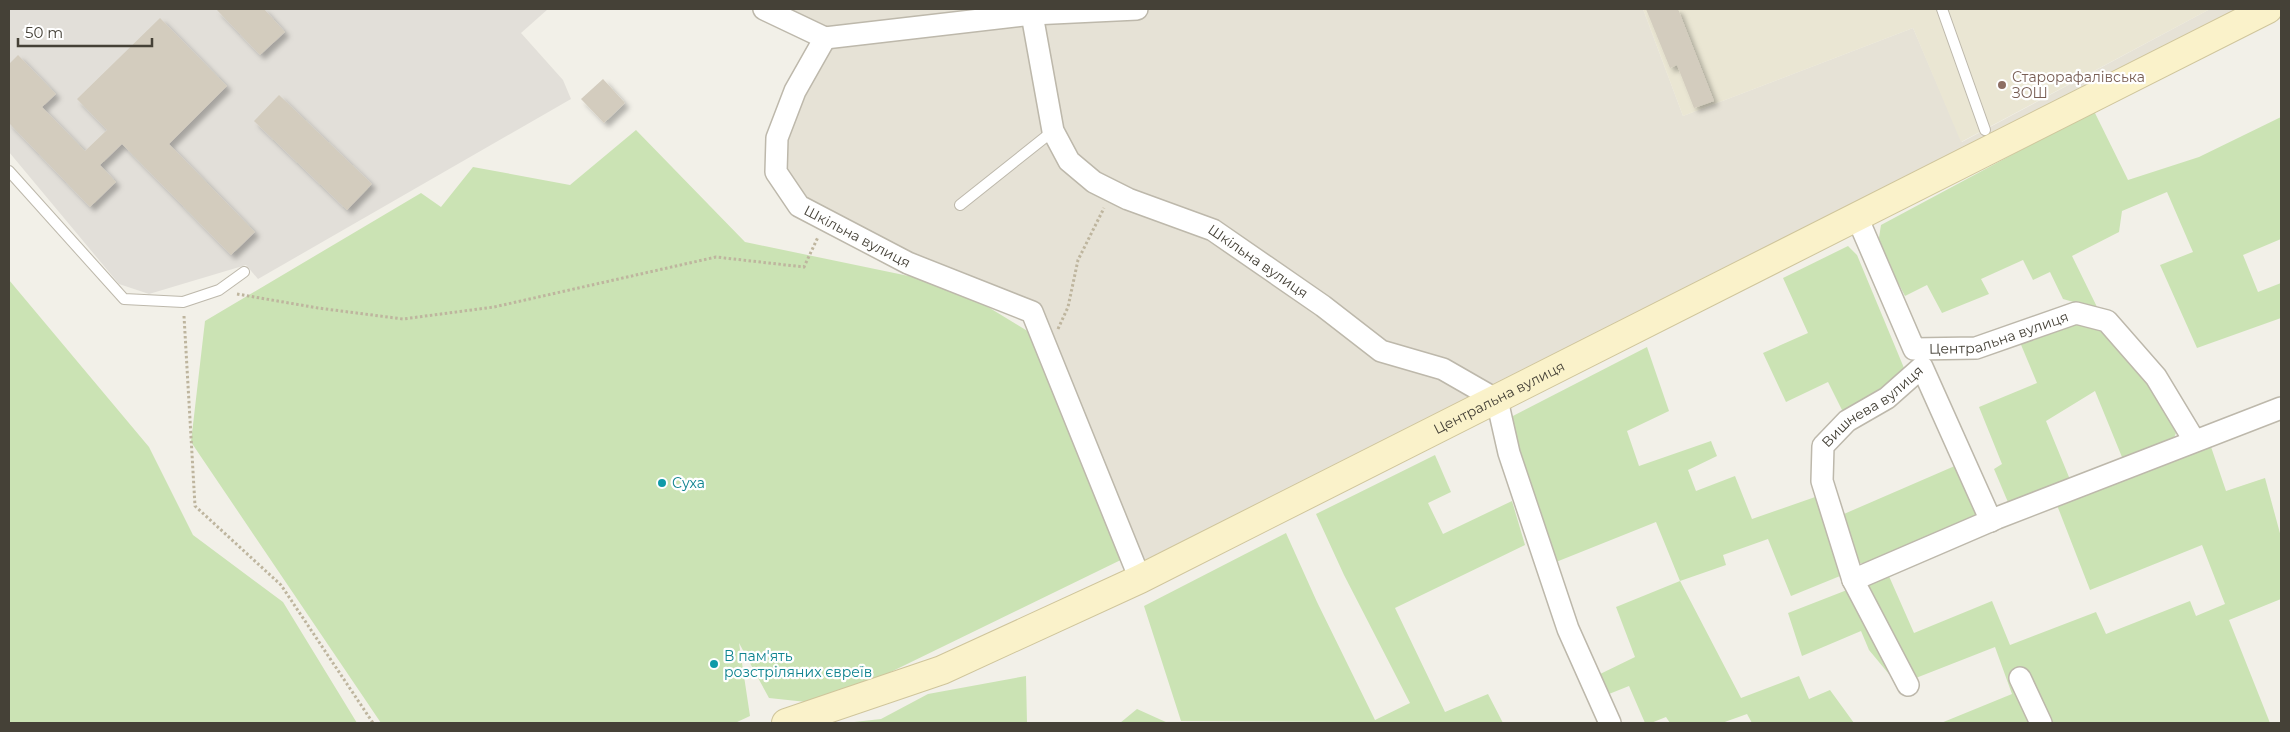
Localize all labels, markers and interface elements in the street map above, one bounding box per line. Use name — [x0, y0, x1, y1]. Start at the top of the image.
scale bar — [18, 15, 151, 47]
text: 50 m — [25, 23, 63, 42]
place label: Старорафалівська ЗОШ — [2012, 68, 2145, 102]
marker: Старорафалівська ЗОШ — [1996, 79, 2008, 91]
street label: Шкільна вулиця — [801, 201, 914, 272]
street label: Шкільна вулиця — [1205, 220, 1312, 302]
street label: Центральна вулиця — [1929, 307, 2071, 358]
street label: Центральна вулиця — [1431, 357, 1568, 438]
street label: Вишнева вулиця — [1818, 361, 1927, 451]
place label: Суха — [672, 474, 705, 492]
marker: Суха — [656, 477, 668, 489]
place label: В пам'ять розстріляних євреїв — [724, 647, 872, 681]
marker: В пам'ять розстріляних євреїв — [708, 658, 720, 670]

